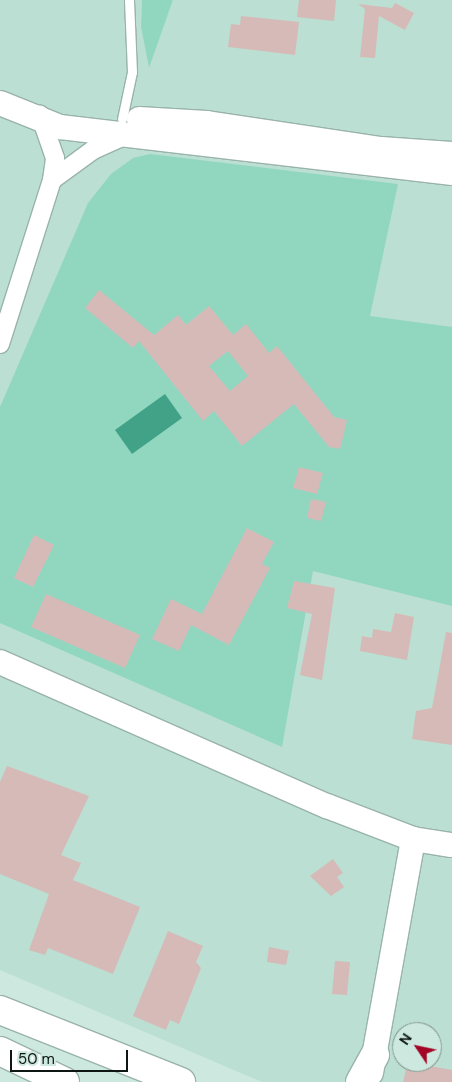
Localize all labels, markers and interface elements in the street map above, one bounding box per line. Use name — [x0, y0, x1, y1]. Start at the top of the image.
north arrow — [392, 1022, 442, 1072]
text: N — [395, 1030, 416, 1048]
scale bar — [12, 1040, 130, 1072]
text: 50 m — [18, 1049, 55, 1069]

